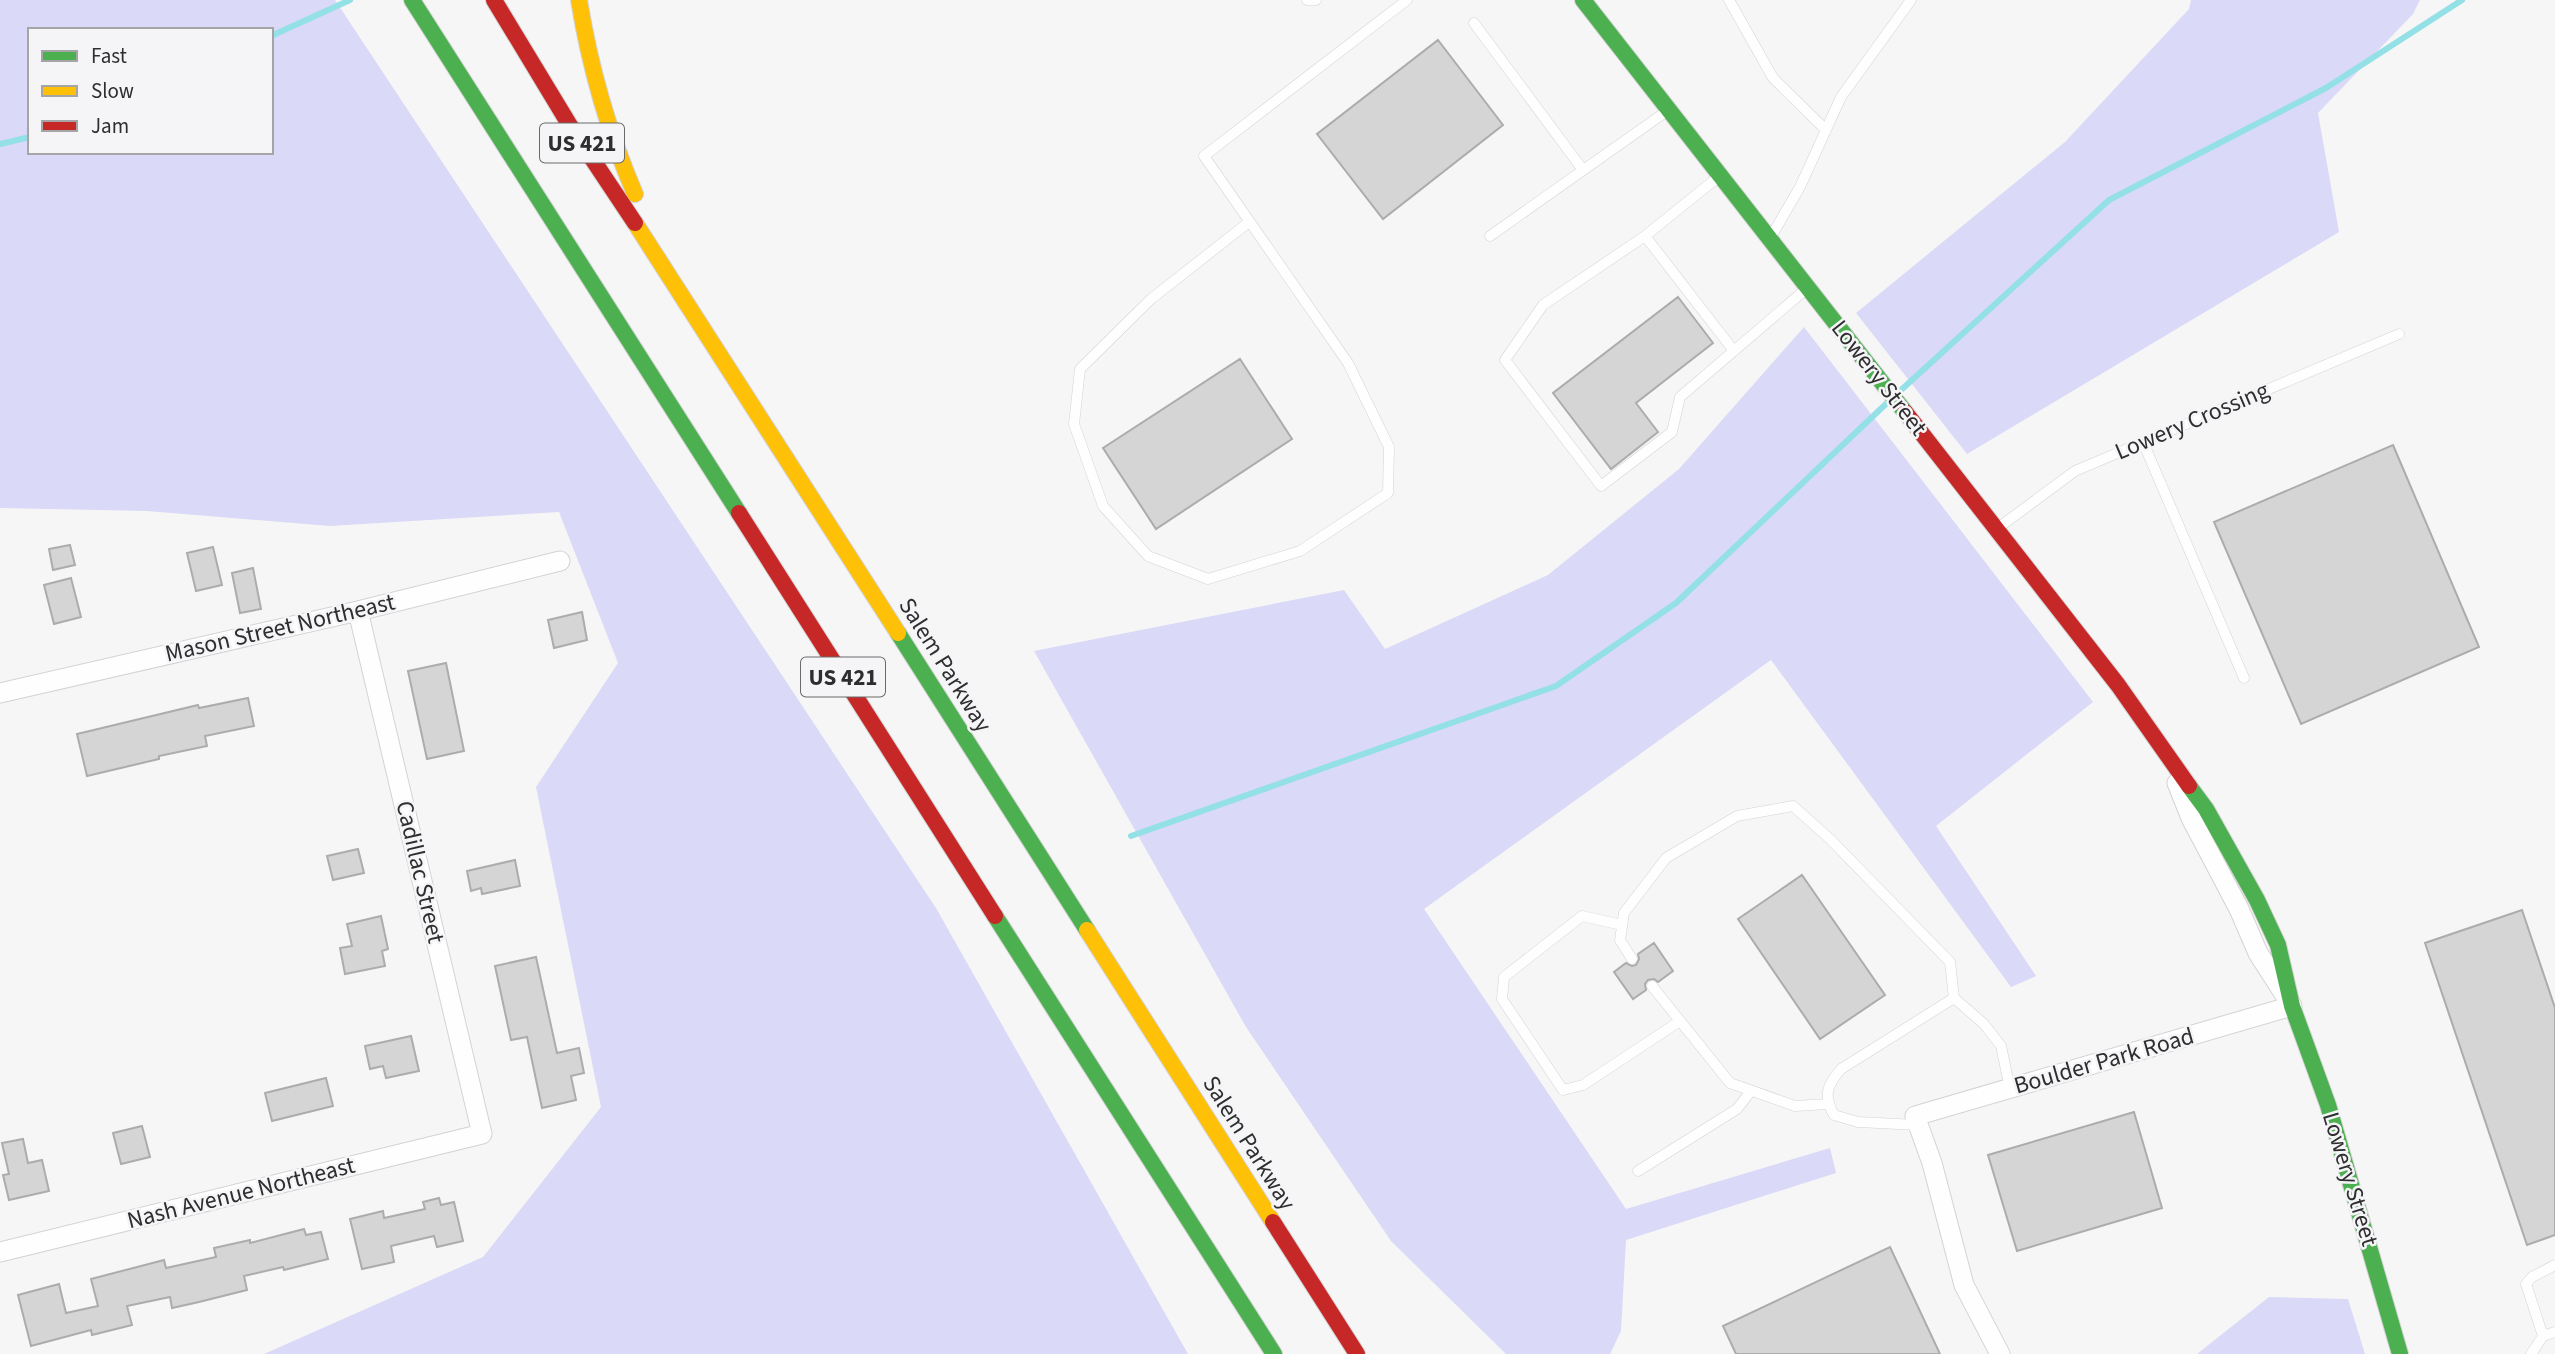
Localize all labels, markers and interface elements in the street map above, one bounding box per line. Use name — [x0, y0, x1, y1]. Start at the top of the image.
legend — [28, 28, 273, 154]
text: Fast — [91, 41, 127, 71]
text: Slow — [91, 76, 134, 106]
text: Jam — [91, 111, 129, 141]
road number: US 421 — [540, 124, 624, 162]
street label: Lowery Street — [1823, 313, 1935, 443]
street label: Lowery Crossing — [2110, 373, 2274, 469]
street label: Mason Street Northeast — [162, 585, 398, 671]
street label: Salem Parkway — [890, 591, 1000, 739]
road number: US 421 — [801, 657, 885, 696]
street label: Cadillac Street — [387, 797, 453, 947]
street label: Boulder Park Road — [2010, 1019, 2198, 1103]
street label: Salem Parkway — [1194, 1069, 1304, 1217]
street label: Lowery Street — [2313, 1108, 2387, 1250]
street label: Nash Avenue Northeast — [123, 1148, 359, 1238]

